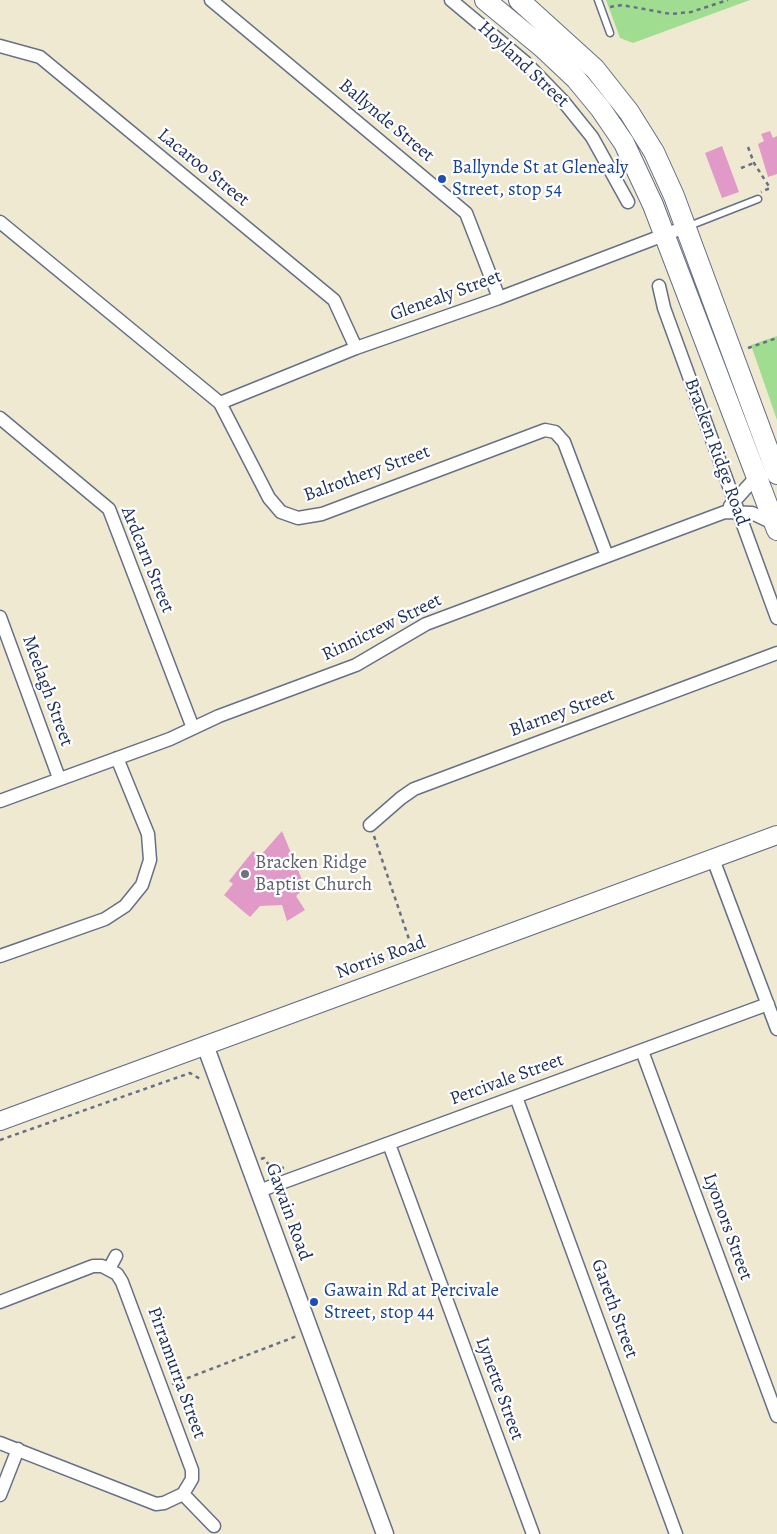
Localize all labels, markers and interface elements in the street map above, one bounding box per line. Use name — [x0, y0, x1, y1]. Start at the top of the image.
street label: Hoyland Street — [473, 17, 573, 113]
street label: Ballynde Street — [334, 74, 438, 168]
street label: Lacaroo Street — [152, 124, 254, 212]
place label: Ballynde St at Glenealy Street, stop 54 — [452, 157, 628, 201]
marker: Ballynde St at Glenealy Street, stop 54 — [436, 173, 448, 185]
street label: Glenealy Street — [387, 265, 505, 327]
street label: Bracken Ridge Road — [679, 375, 753, 529]
street label: Balrothery Street — [301, 441, 433, 507]
street label: Ardcarn Street — [115, 503, 179, 617]
street label: Rinnicrew Street — [318, 589, 446, 667]
street label: Meelagh Street — [16, 632, 78, 750]
street label: Blarney Street — [506, 683, 618, 743]
place label: Bracken Ridge Baptist Church — [255, 852, 372, 896]
marker: Bracken Ridge Baptist Church — [239, 868, 251, 880]
street label: Norris Road — [333, 931, 429, 985]
street label: Percivale Street — [447, 1049, 567, 1111]
street label: Gawain Road — [260, 1160, 316, 1264]
street label: Lyonors Street — [697, 1170, 757, 1284]
street label: Gareth Street — [586, 1256, 642, 1362]
place label: Gawain Rd at Percivale Street, stop 44 — [324, 1280, 499, 1324]
marker: Gawain Rd at Percivale Street, stop 44 — [308, 1296, 320, 1308]
street label: Pirramurra Street — [142, 1304, 210, 1442]
street label: Lynette Street — [470, 1334, 528, 1444]

